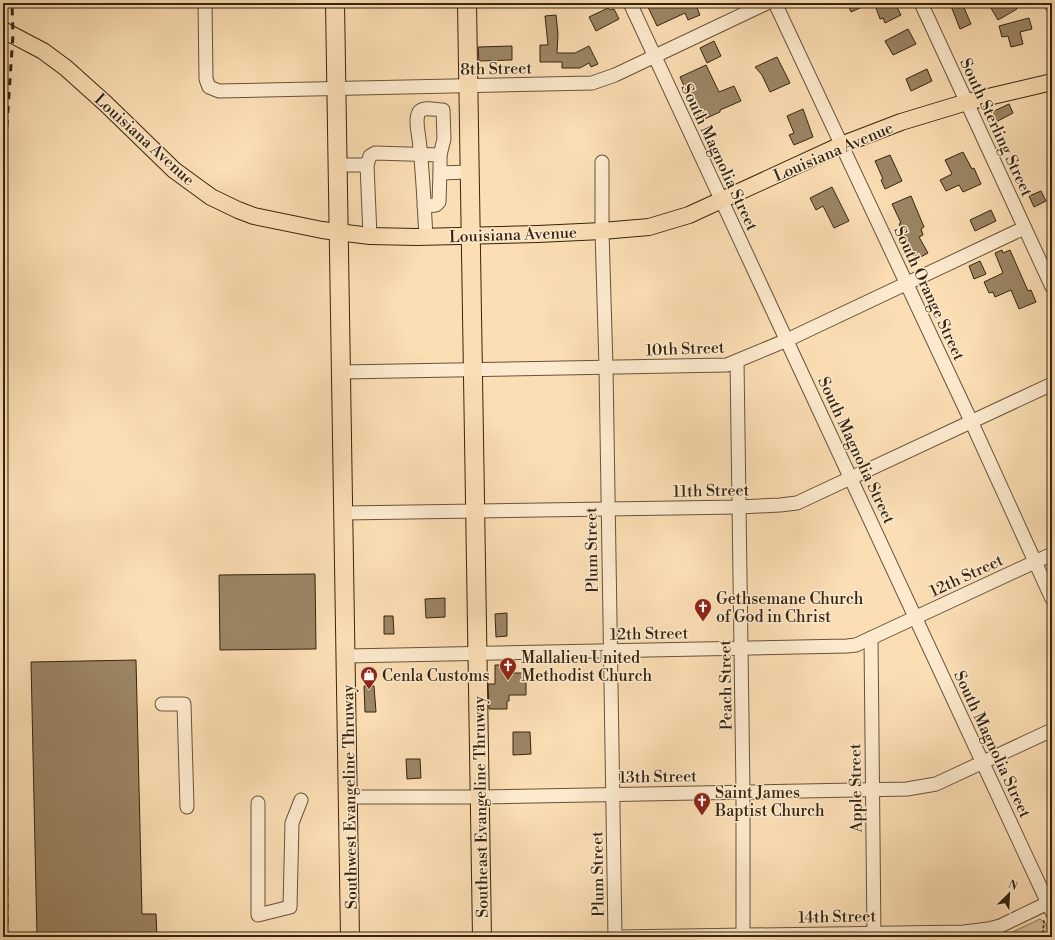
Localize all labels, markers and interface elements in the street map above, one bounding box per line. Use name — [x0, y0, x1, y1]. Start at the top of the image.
street label: South Sterling Street — [955, 55, 1037, 200]
street label: 8th Street — [460, 58, 532, 80]
street label: South Magnolia Street — [676, 81, 762, 234]
street label: Louisiana Avenue — [90, 89, 199, 190]
street label: Louisiana Avenue — [771, 118, 896, 186]
street label: Louisiana Avenue — [449, 223, 577, 247]
street label: South Orange Street — [889, 223, 969, 364]
street label: 10th Street — [645, 338, 725, 360]
street label: South Magnolia Street — [813, 374, 899, 527]
street label: 11th Street — [673, 480, 750, 502]
street label: Plum Street — [581, 507, 603, 593]
street label: 12th Street — [927, 550, 1007, 602]
place label: Gethsemane Church of God in Christ — [716, 589, 864, 627]
church icon: Gethsemane Church of God in Christ — [693, 597, 713, 622]
street label: 12th Street — [610, 623, 689, 645]
street label: Peach Street — [715, 639, 737, 730]
place label: Mallalieu United Methodist Church — [521, 648, 652, 686]
church icon: Mallalieu United Methodist Church — [498, 656, 518, 681]
shop icon: Cenla Customs — [359, 665, 379, 690]
place label: Cenla Customs — [382, 666, 489, 686]
street label: South Magnolia Street — [949, 668, 1035, 821]
street label: Southwest Evangeline Thruway — [338, 684, 362, 910]
street label: Southeast Evangeline Thruway — [469, 696, 493, 918]
street label: Apple Street — [845, 743, 867, 834]
street label: 13th Street — [619, 766, 697, 788]
place label: Saint James Baptist Church — [714, 783, 825, 821]
church icon: Saint James Baptist Church — [692, 791, 712, 816]
street label: Plum Street — [587, 831, 609, 917]
north arrow — [989, 874, 1029, 914]
text: N — [1006, 878, 1020, 894]
street label: 14th Street — [798, 906, 876, 928]

